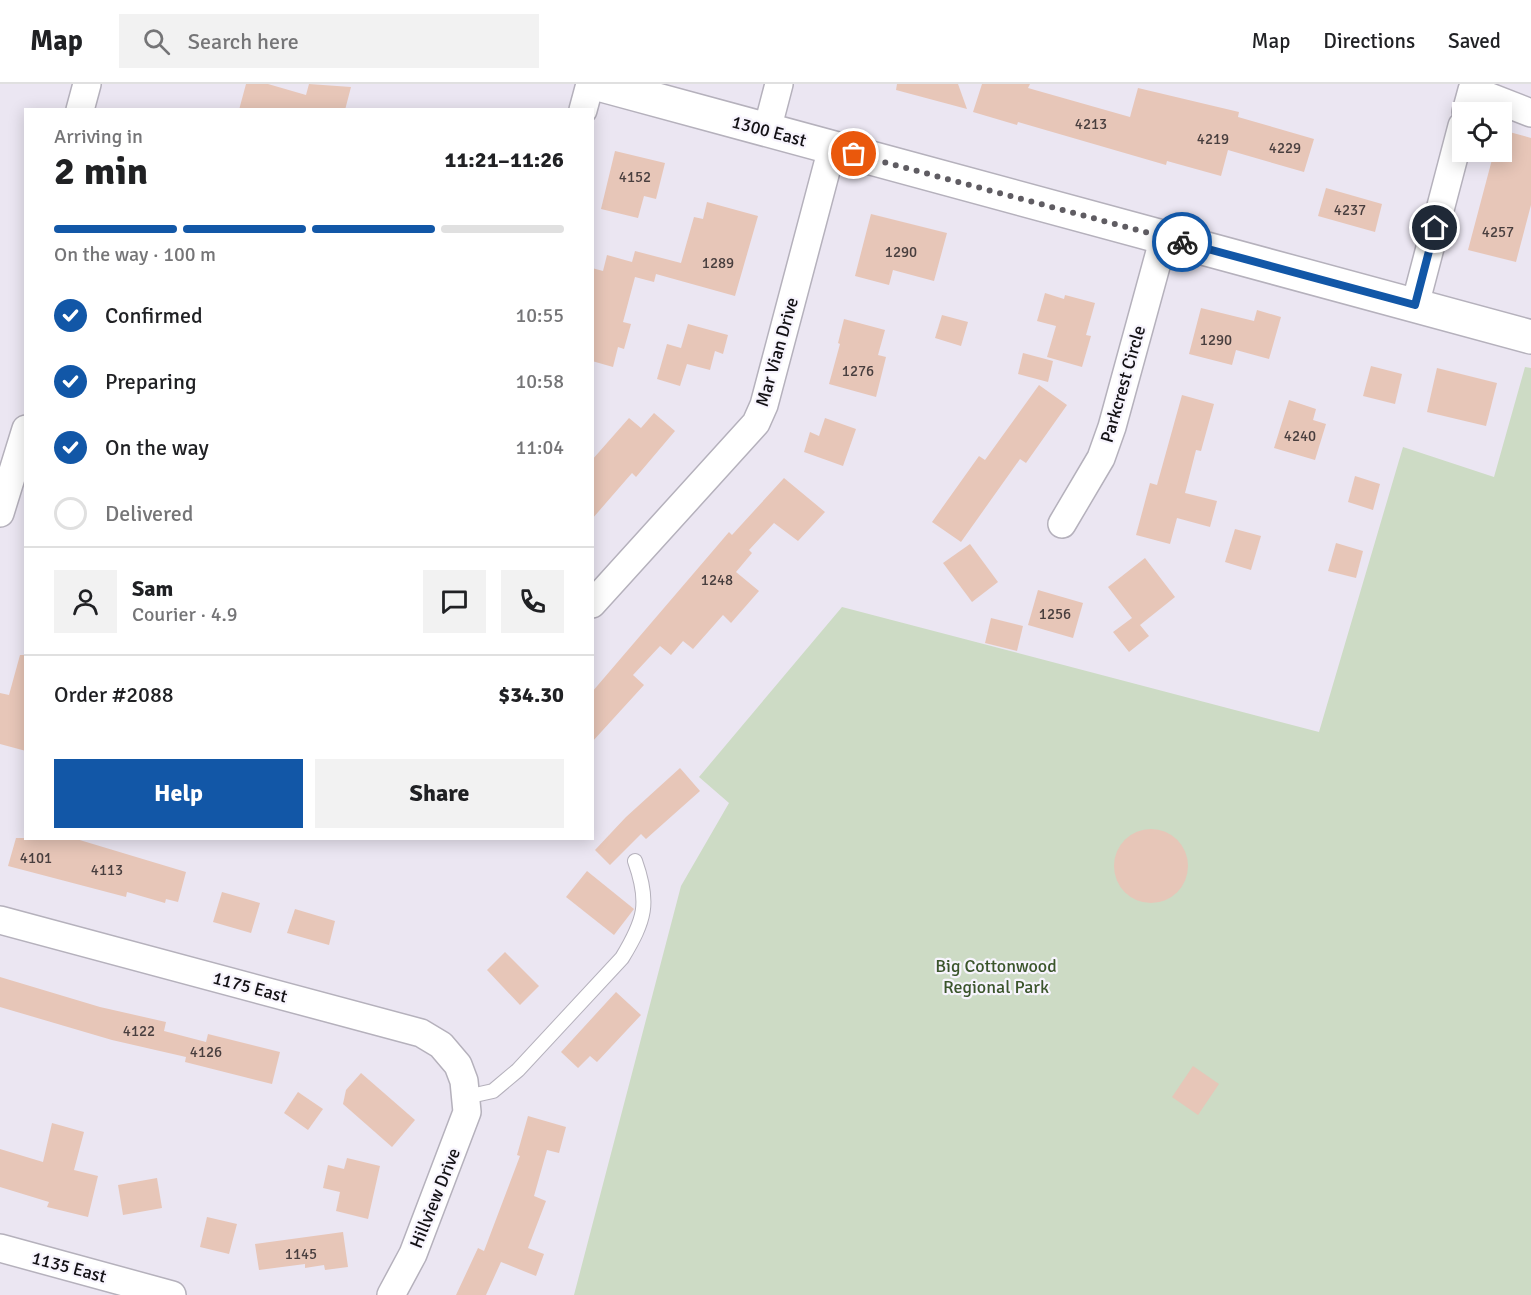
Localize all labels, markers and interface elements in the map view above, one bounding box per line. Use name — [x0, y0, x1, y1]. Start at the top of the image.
search box — [119, 14, 539, 68]
text: Map — [30, 24, 83, 58]
icon: search — [140, 25, 173, 58]
text: Search here — [188, 28, 299, 55]
text: Map — [1252, 28, 1290, 54]
text: Directions — [1323, 28, 1415, 54]
text: Saved — [1448, 28, 1501, 54]
map controls — [1452, 102, 1512, 162]
button: locate — [1452, 102, 1512, 162]
street label: 1300 East — [729, 111, 809, 151]
house number: 4213 — [1075, 115, 1107, 133]
text: Arriving in — [54, 124, 143, 149]
pin — [828, 128, 879, 179]
house number: 4219 — [1197, 130, 1229, 148]
icon: bag — [837, 137, 870, 170]
house number: 4229 — [1269, 139, 1301, 157]
text: 11:21–11:26 — [445, 146, 564, 173]
text: 2 min — [54, 147, 148, 195]
house number: 4152 — [619, 168, 651, 186]
house number: 4237 — [1334, 201, 1366, 219]
pin — [1409, 202, 1460, 253]
icon: home — [1418, 211, 1451, 244]
courier — [1152, 212, 1212, 272]
house number: 4257 — [1482, 223, 1514, 241]
icon: bike — [1166, 226, 1199, 259]
text: On the way · 100 m — [54, 242, 216, 267]
house number: 1290 — [885, 243, 917, 261]
house number: 1289 — [702, 254, 734, 272]
street label: Mar Vian Drive — [751, 295, 803, 409]
icon: check — [54, 299, 87, 332]
text: Confirmed — [105, 302, 203, 329]
text: 10:55 — [515, 303, 564, 328]
street label: Parkcrest Circle — [1096, 323, 1150, 445]
house number: 1290 — [1200, 331, 1232, 349]
house number: 1276 — [842, 362, 874, 380]
icon: check — [54, 365, 87, 398]
text: Preparing — [105, 368, 197, 395]
text: 10:58 — [515, 369, 564, 394]
house number: 4240 — [1284, 427, 1316, 445]
icon: check — [54, 431, 87, 464]
text: On the way — [105, 434, 209, 461]
text: 11:04 — [515, 435, 564, 460]
text: Delivered — [105, 500, 193, 527]
button: person — [54, 570, 117, 633]
button: chat — [423, 570, 486, 633]
button: phone — [501, 570, 564, 633]
house number: 1248 — [701, 571, 733, 589]
text: Sam — [132, 575, 173, 602]
text: Courier · 4.9 — [132, 602, 238, 627]
house number: 1256 — [1039, 605, 1071, 623]
text: Order #2088 — [54, 681, 174, 708]
text: $34.30 — [498, 681, 564, 708]
button: Help — [54, 759, 303, 828]
button: Share — [315, 759, 564, 828]
house number: 4101 — [20, 849, 52, 867]
house number: 4113 — [91, 861, 123, 879]
park label: Big Cottonwood Regional Park — [935, 955, 1057, 998]
street label: 1175 East — [210, 967, 290, 1007]
house number: 4122 — [123, 1022, 155, 1040]
house number: 4126 — [190, 1043, 222, 1061]
street label: Hillview Drive — [405, 1145, 465, 1251]
house number: 1145 — [285, 1245, 317, 1263]
street label: 1135 East — [29, 1247, 109, 1287]

